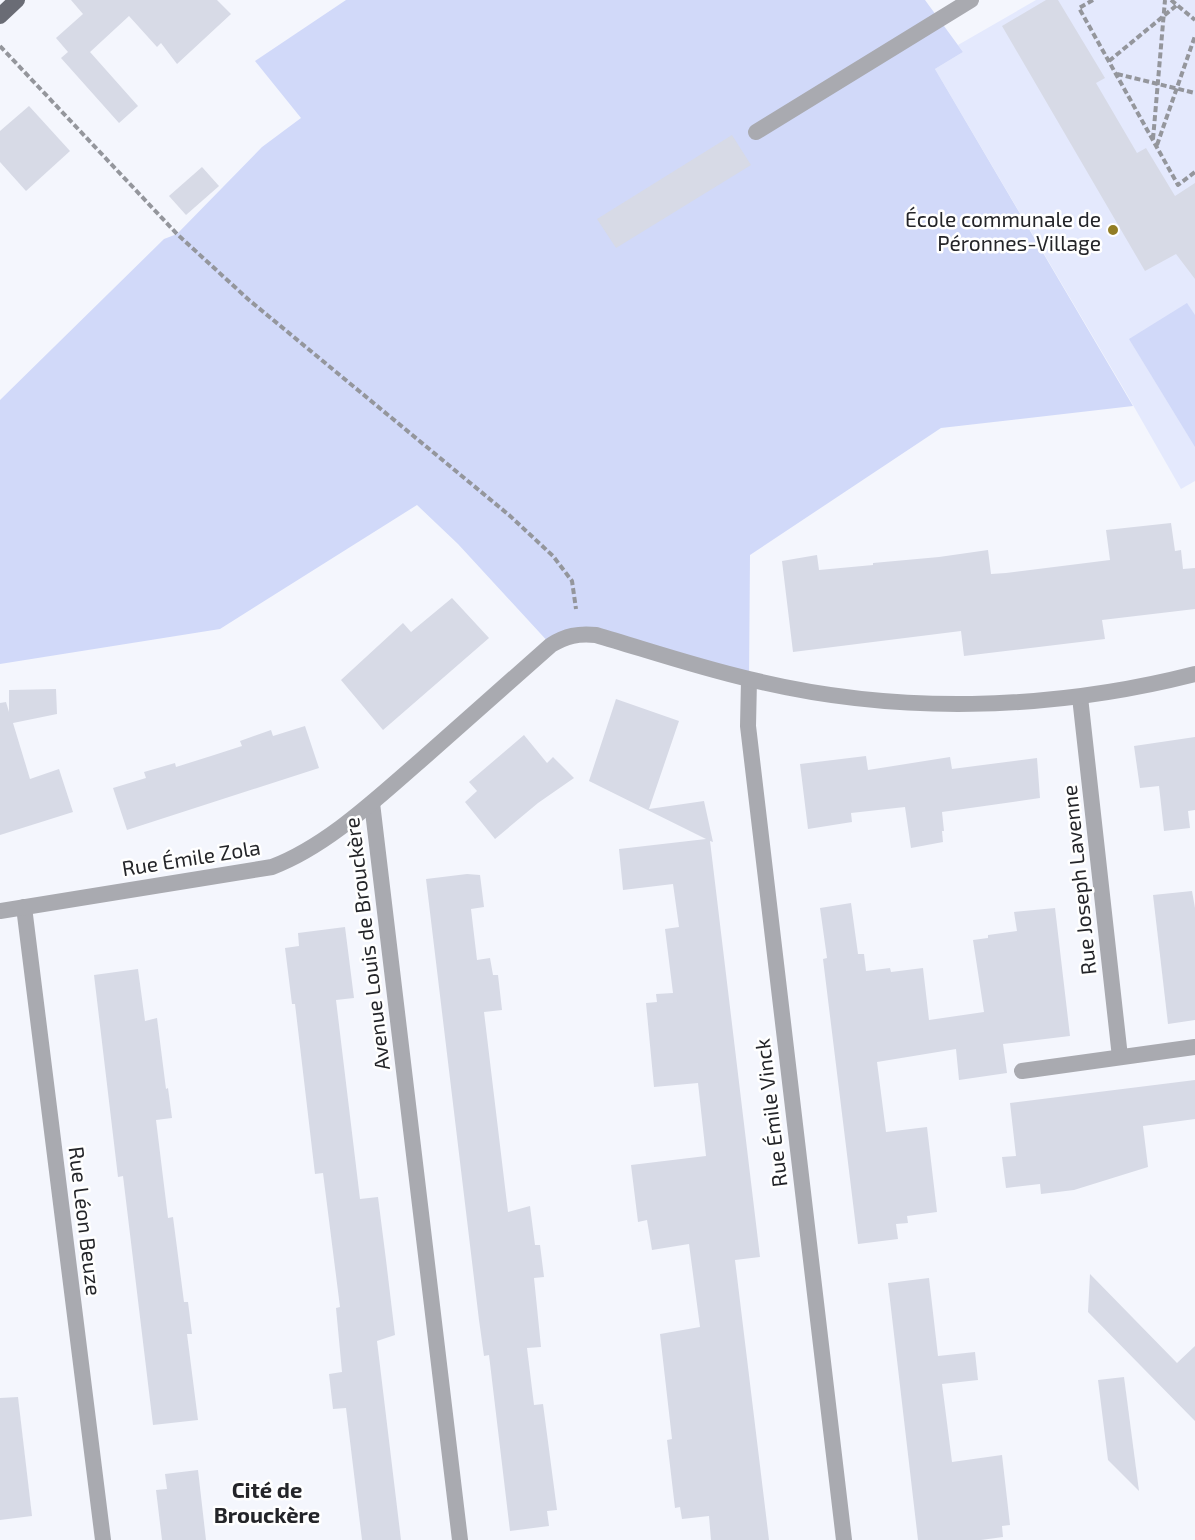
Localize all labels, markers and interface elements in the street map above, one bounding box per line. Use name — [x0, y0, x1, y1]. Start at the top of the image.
place label: École communale de Péronnes-Village — [905, 206, 1101, 255]
marker: École communale de Péronnes-Village — [1106, 223, 1120, 237]
street label: Rue Joseph Lavenne — [1056, 784, 1100, 976]
street label: Avenue Louis de Brouckère — [338, 816, 394, 1072]
street label: Rue Émile Zola — [120, 834, 262, 880]
street label: Rue Émile Vinck — [748, 1037, 791, 1189]
street label: Rue Léon Beuze — [64, 1145, 108, 1297]
district label: Cité de Brouckère — [214, 1476, 320, 1527]

